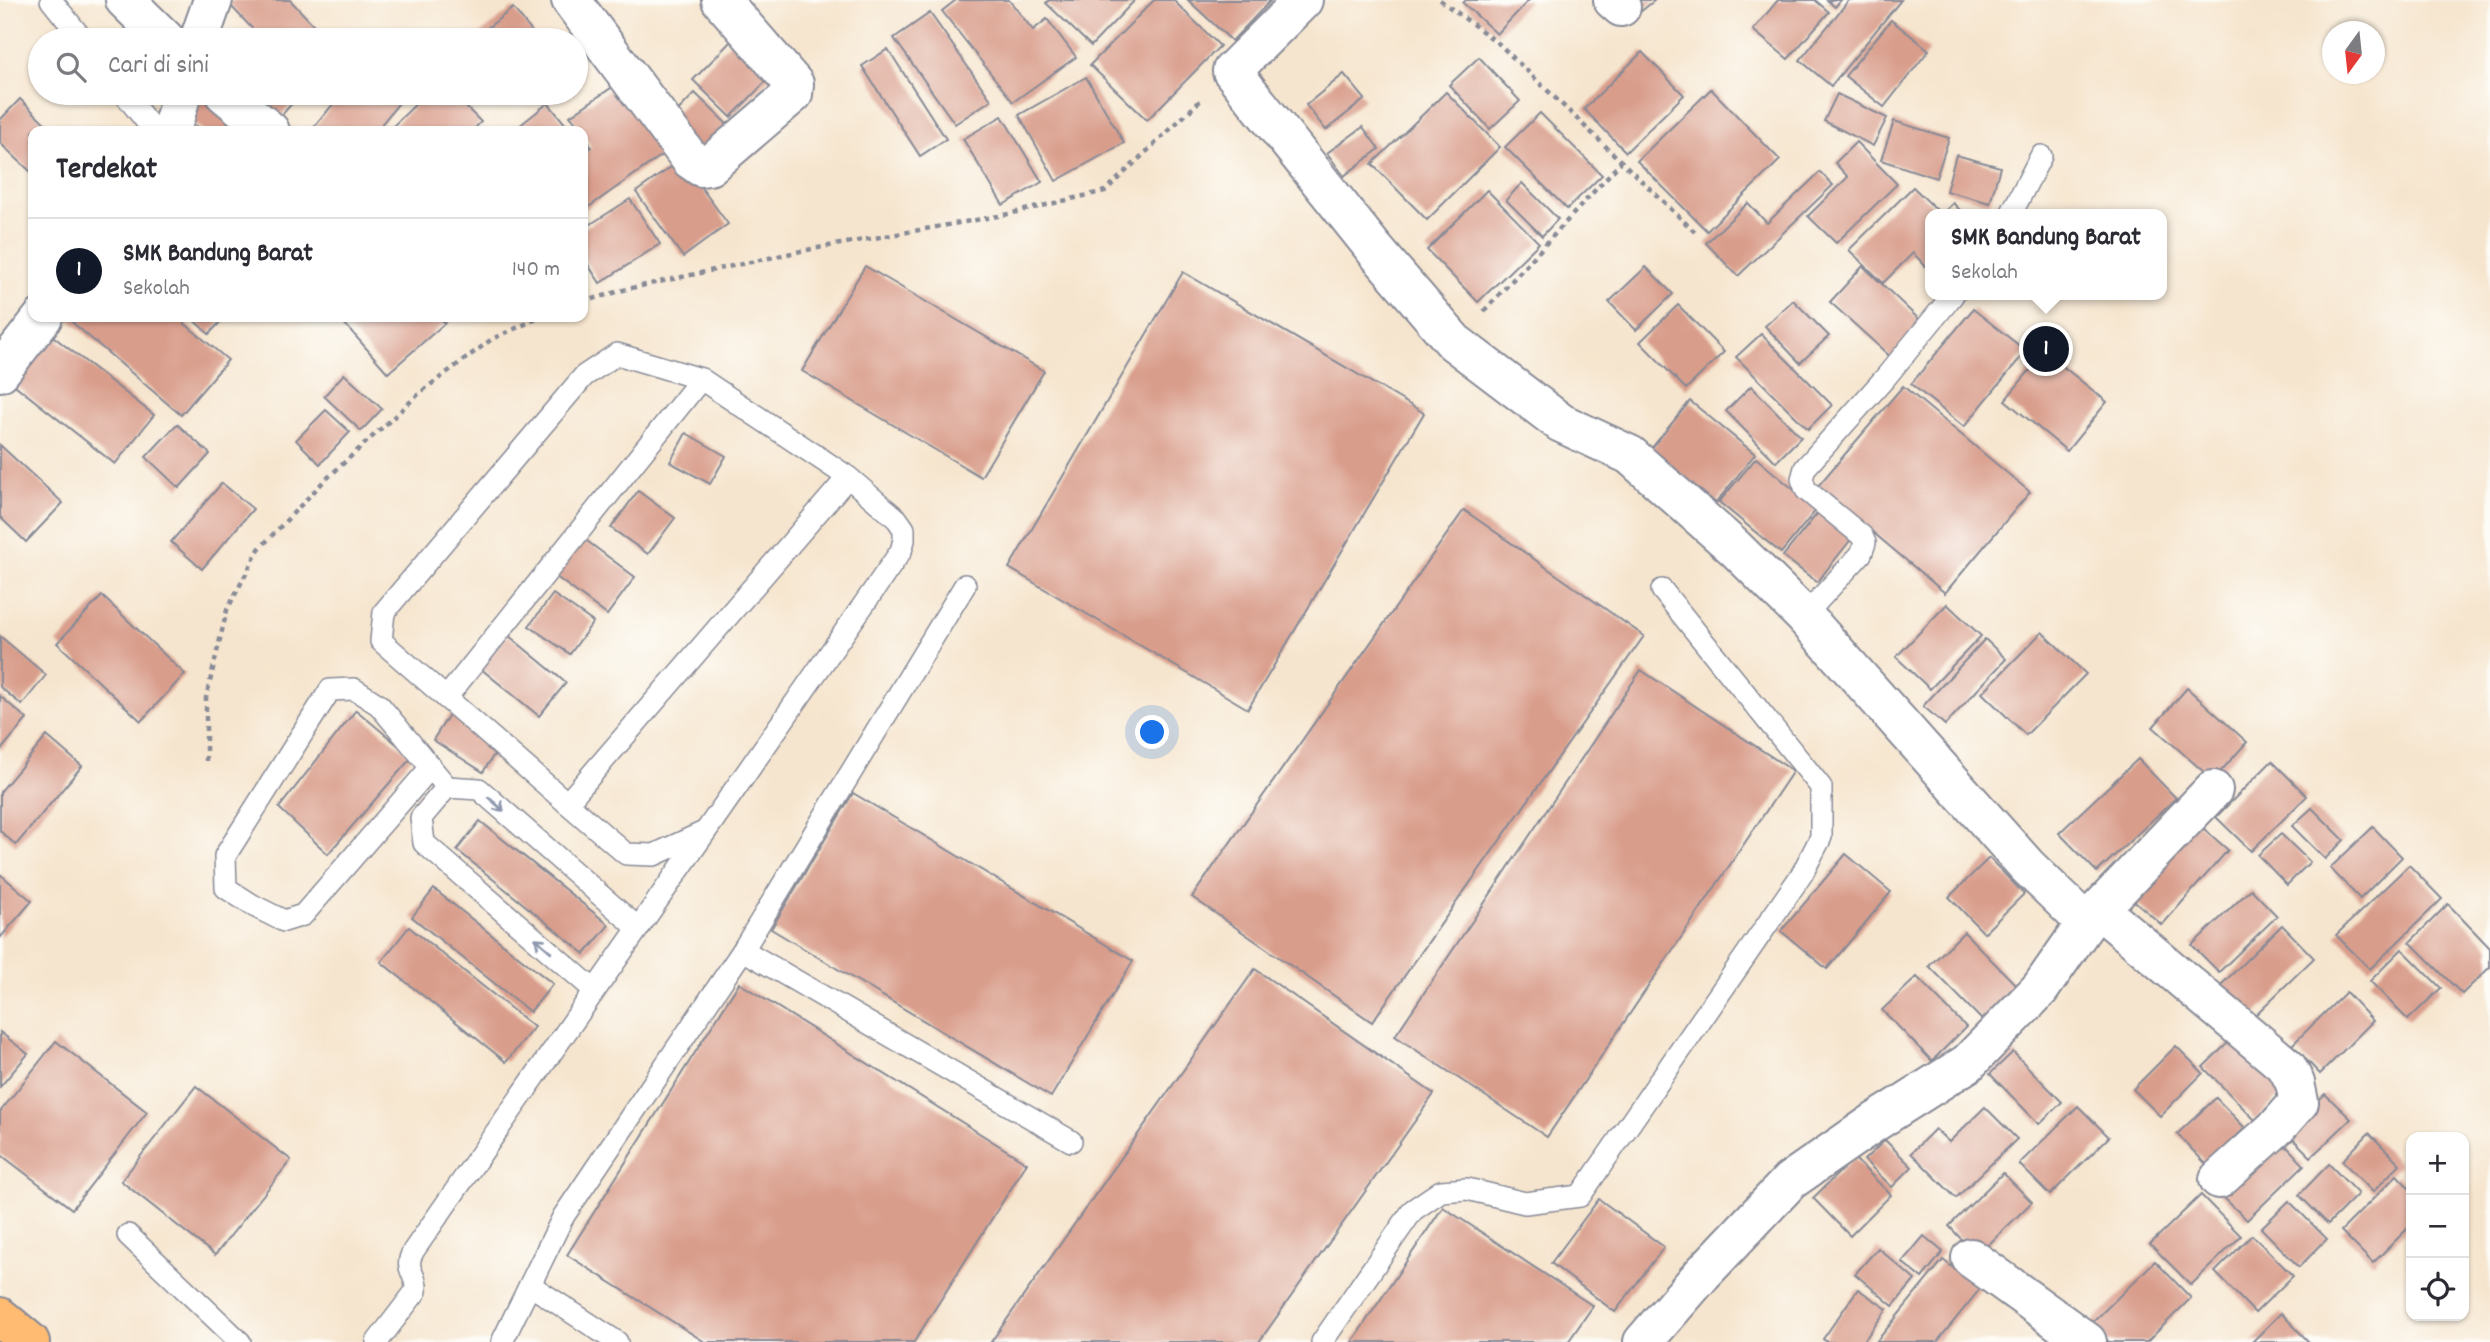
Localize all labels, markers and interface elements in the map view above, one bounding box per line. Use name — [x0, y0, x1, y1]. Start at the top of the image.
north arrow — [2322, 21, 2385, 84]
search box — [28, 28, 588, 105]
icon: search — [52, 48, 90, 86]
text: Cari di sini — [108, 48, 209, 85]
text: Terdekat — [56, 150, 157, 193]
popup — [1925, 209, 2167, 300]
text: SMK Bandung Barat — [1951, 220, 2141, 257]
text: SMK Bandung Barat — [123, 236, 313, 273]
text: 1 — [76, 254, 82, 287]
text: 140 m — [512, 254, 560, 287]
text: Sekolah — [1951, 257, 2018, 290]
text: Sekolah — [123, 273, 190, 306]
pin: 1 — [2023, 323, 2069, 375]
your location — [1135, 715, 1169, 749]
one-way arrow — [487, 796, 505, 812]
one-way arrow — [534, 937, 552, 953]
map controls — [2406, 1132, 2469, 1321]
button: + — [2406, 1132, 2469, 1195]
button: − — [2406, 1195, 2469, 1258]
button: locate — [2406, 1258, 2469, 1321]

